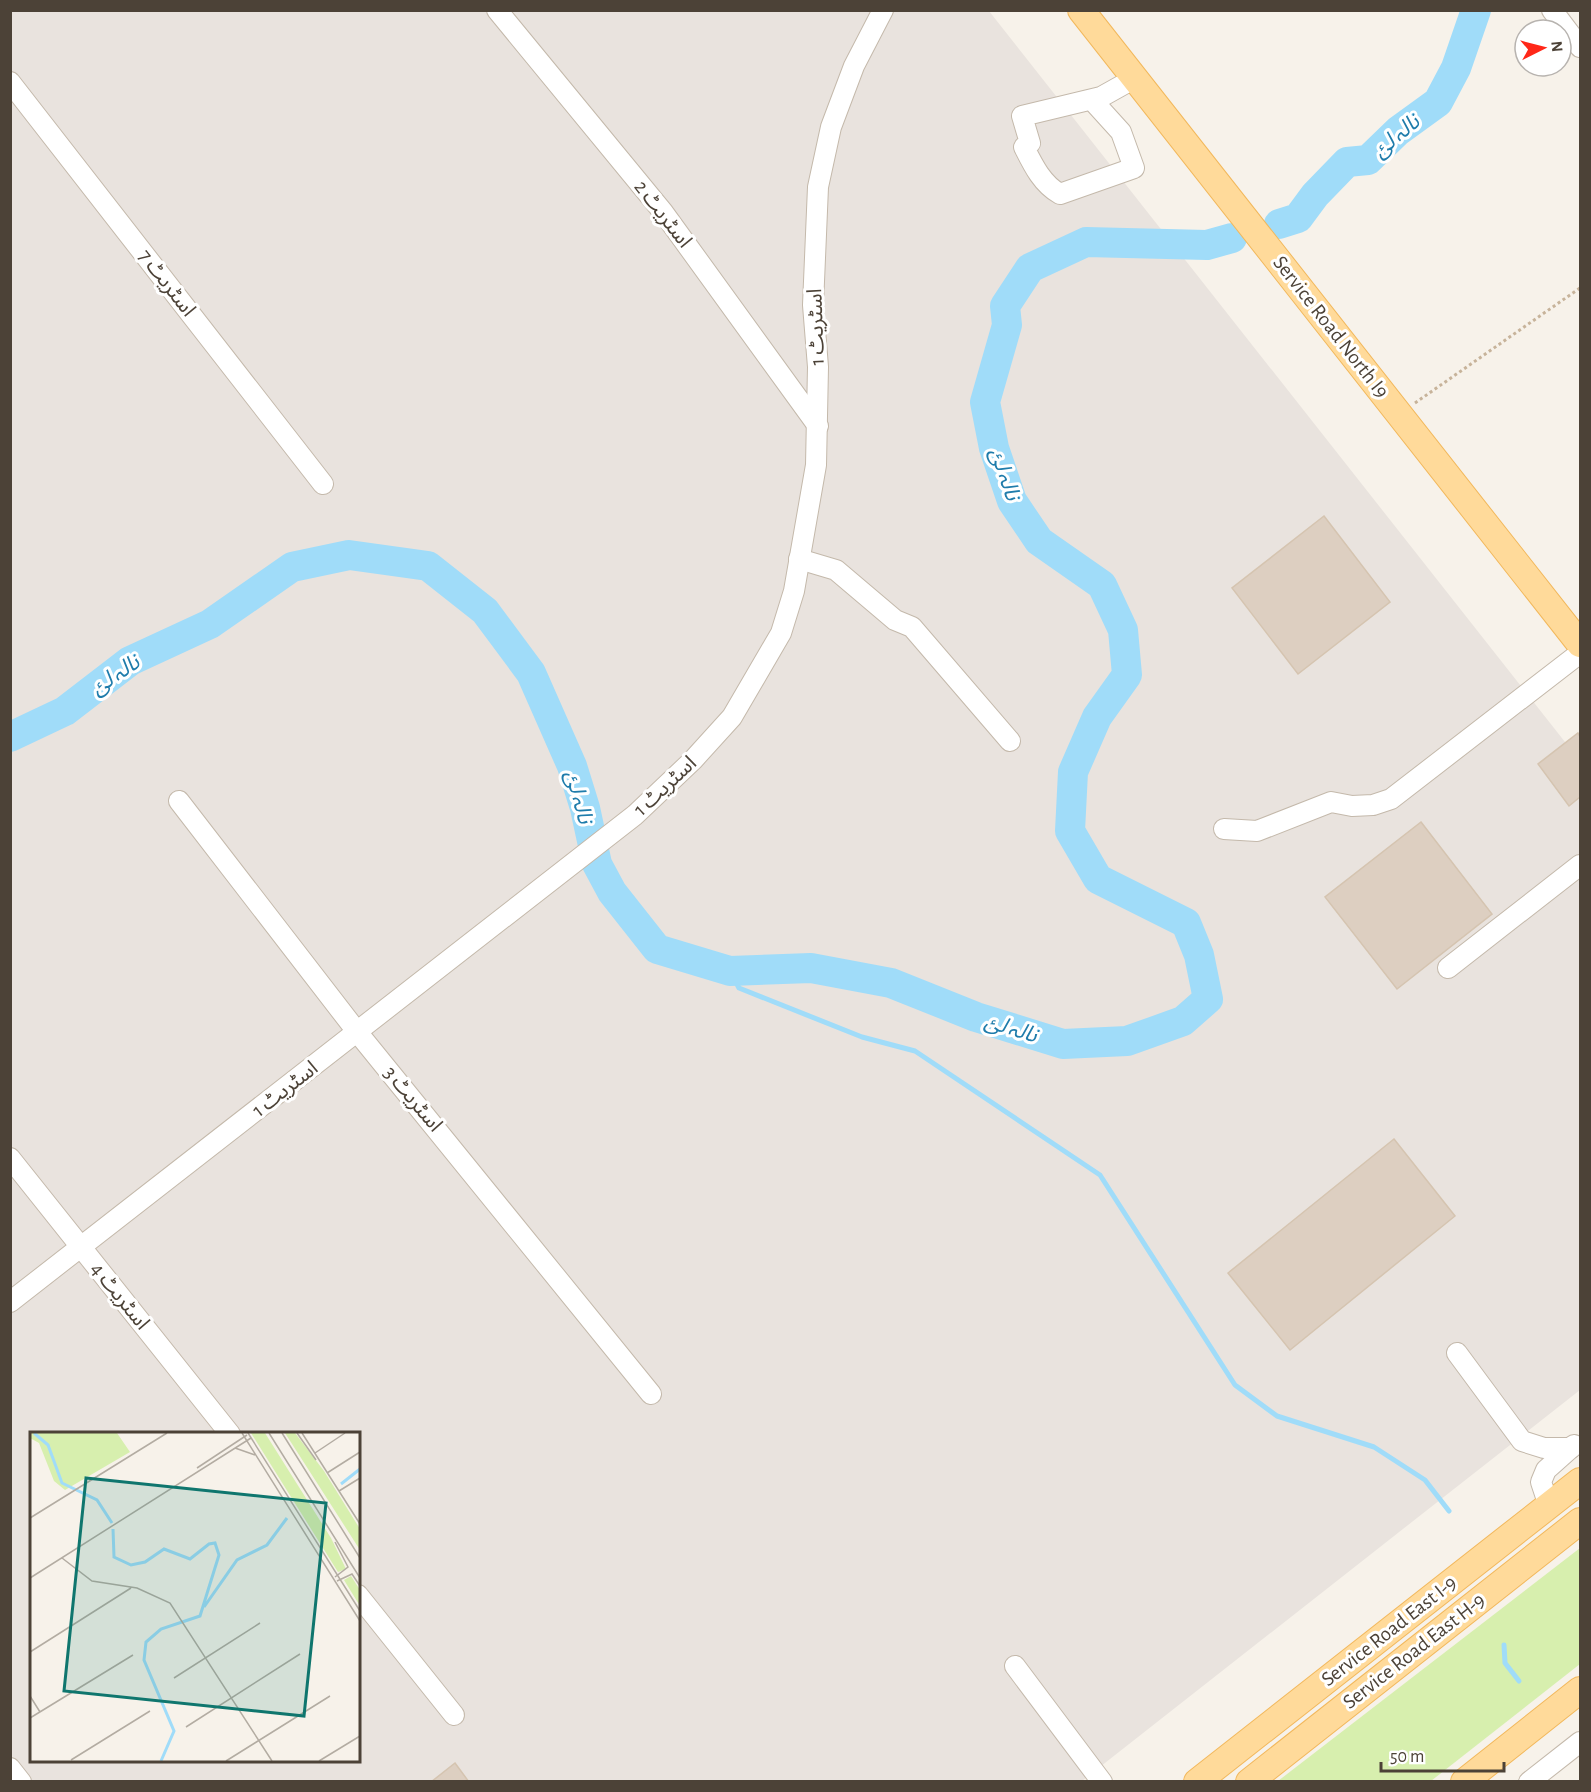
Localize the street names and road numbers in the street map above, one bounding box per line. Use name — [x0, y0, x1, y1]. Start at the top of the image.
street label: اسٹریٹ 2 — [630, 176, 696, 252]
street label: اسٹریٹ 7 — [134, 246, 199, 321]
street label: Service Road North I9 — [1269, 252, 1393, 402]
street label: اسٹریٹ 1 — [804, 288, 829, 366]
street label: اسٹریٹ 1 — [630, 752, 701, 821]
street label: اسٹریٹ 1 — [248, 1057, 322, 1122]
street label: اسٹریٹ 3 — [379, 1062, 446, 1136]
street label: اسٹریٹ 4 — [86, 1258, 153, 1334]
street label: Service Road East I-9 — [1317, 1572, 1461, 1690]
street label: Service Road East H-9 — [1339, 1589, 1489, 1713]

